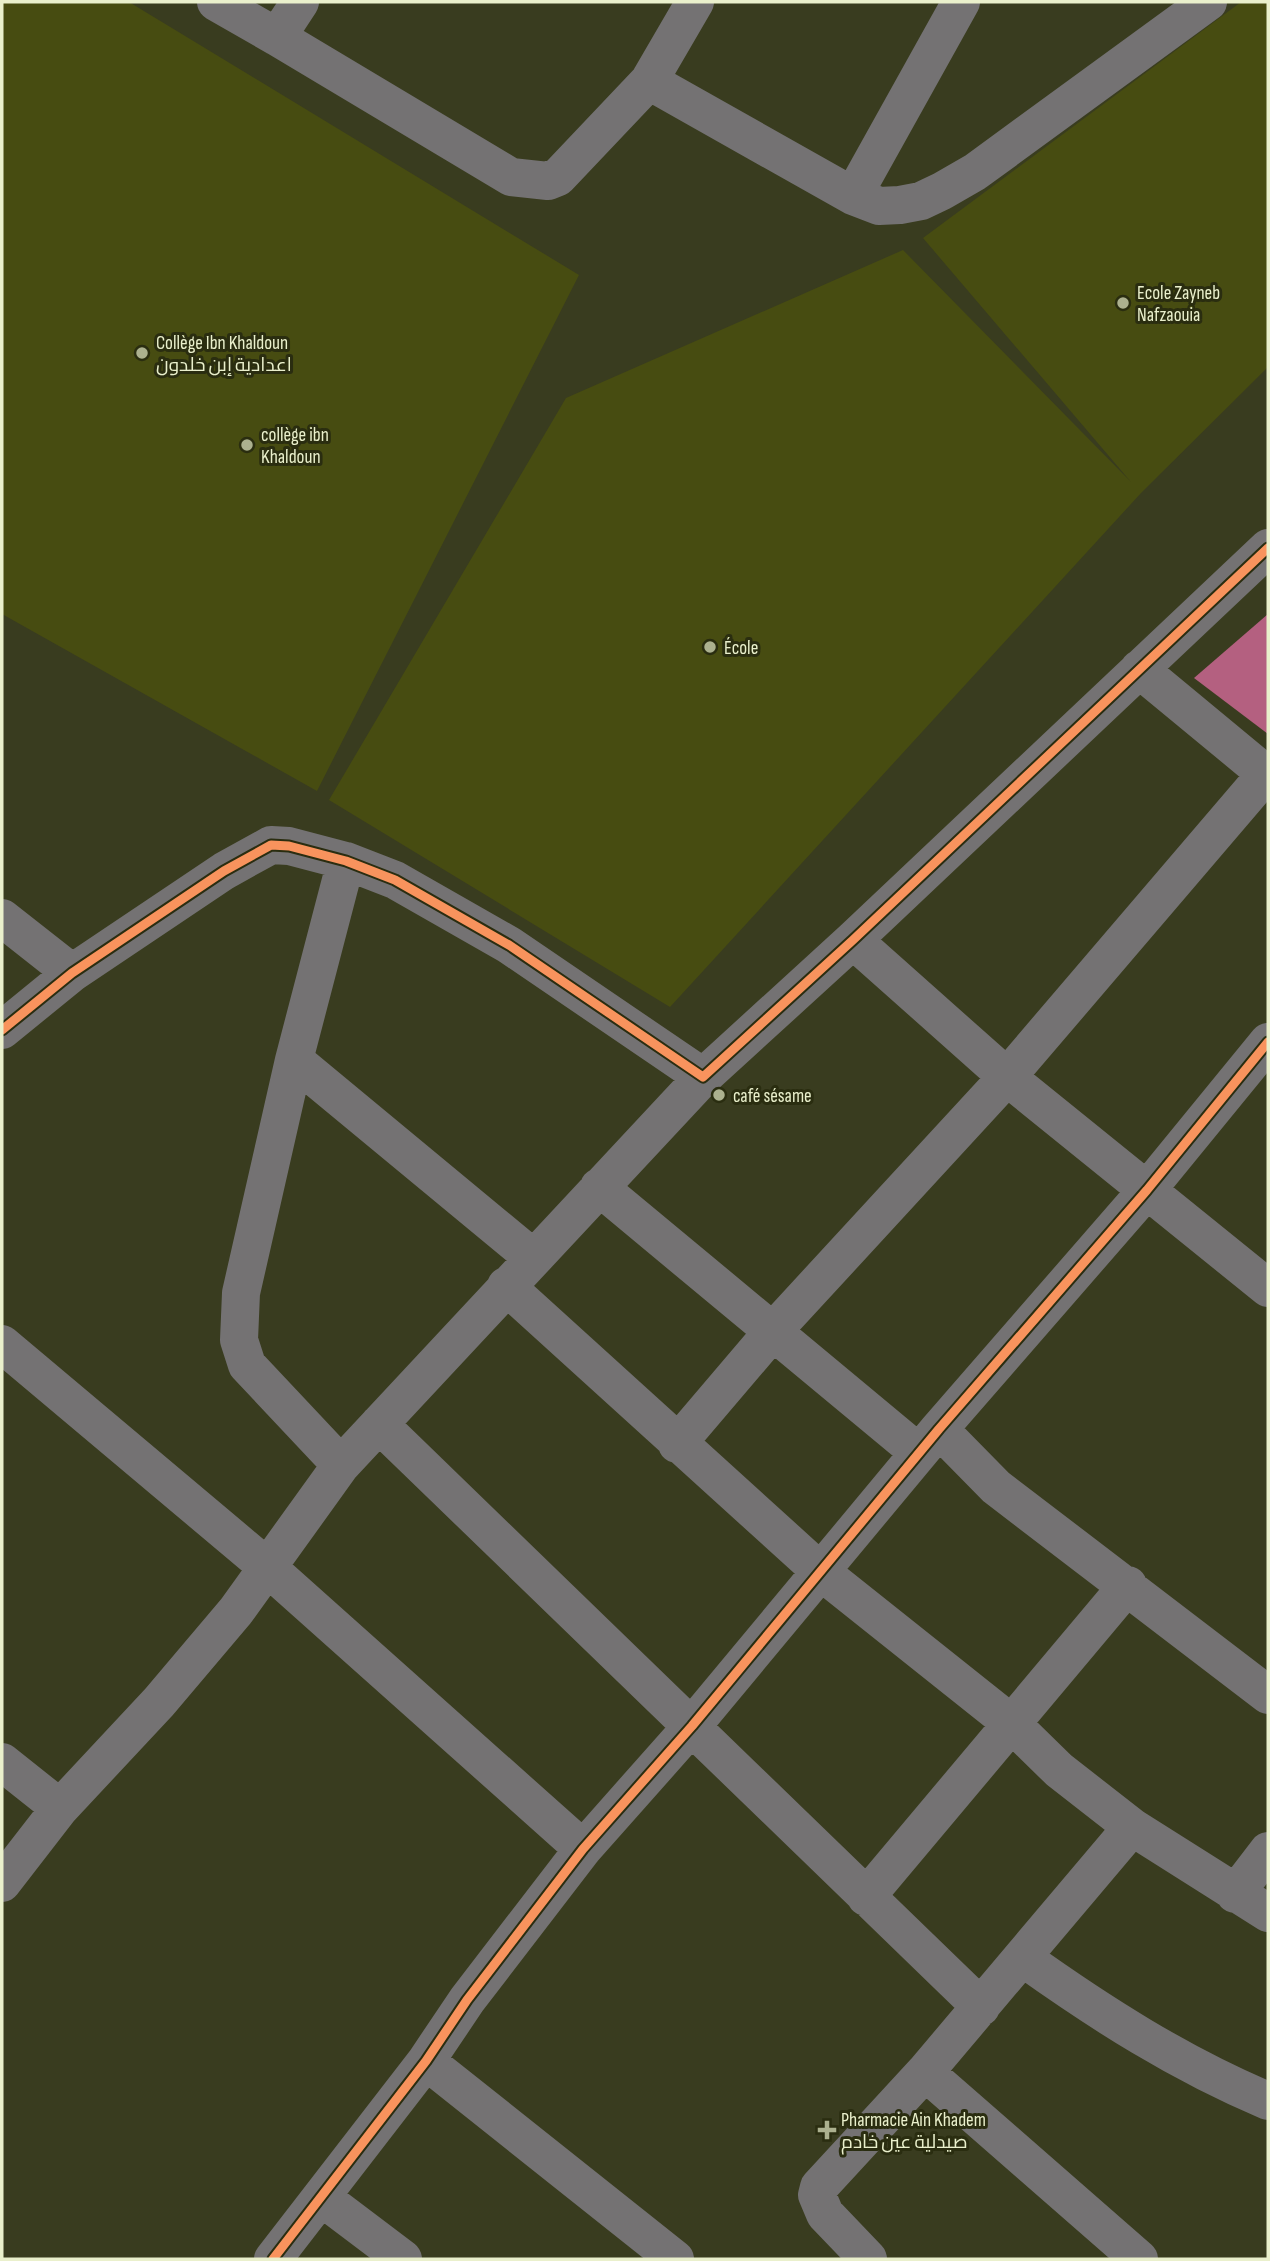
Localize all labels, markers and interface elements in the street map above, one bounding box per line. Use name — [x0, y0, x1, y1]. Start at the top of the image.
place label: Ecole Zayneb Nafzaouia — [1137, 282, 1220, 327]
marker: Ecole Zayneb Nafzaouia — [1115, 295, 1131, 311]
place label: Collège Ibn Khaldoun اعدادية إبن خلدون — [156, 332, 292, 377]
marker: Collège Ibn Khaldoun اعدادية إبن خلدون — [134, 345, 150, 361]
place label: collège ibn Khaldoun — [261, 424, 329, 469]
marker: collège ibn Khaldoun — [239, 437, 255, 453]
place label: École — [724, 637, 758, 660]
marker: École — [702, 639, 718, 655]
place label: café sésame — [733, 1085, 812, 1108]
marker: café sésame — [711, 1087, 727, 1103]
place label: Pharmacie Ain Khadem صيدلية عين خادم — [841, 2109, 986, 2155]
marker: Pharmacie Ain Khadem صيدلية عين خادم — [819, 2122, 835, 2138]

